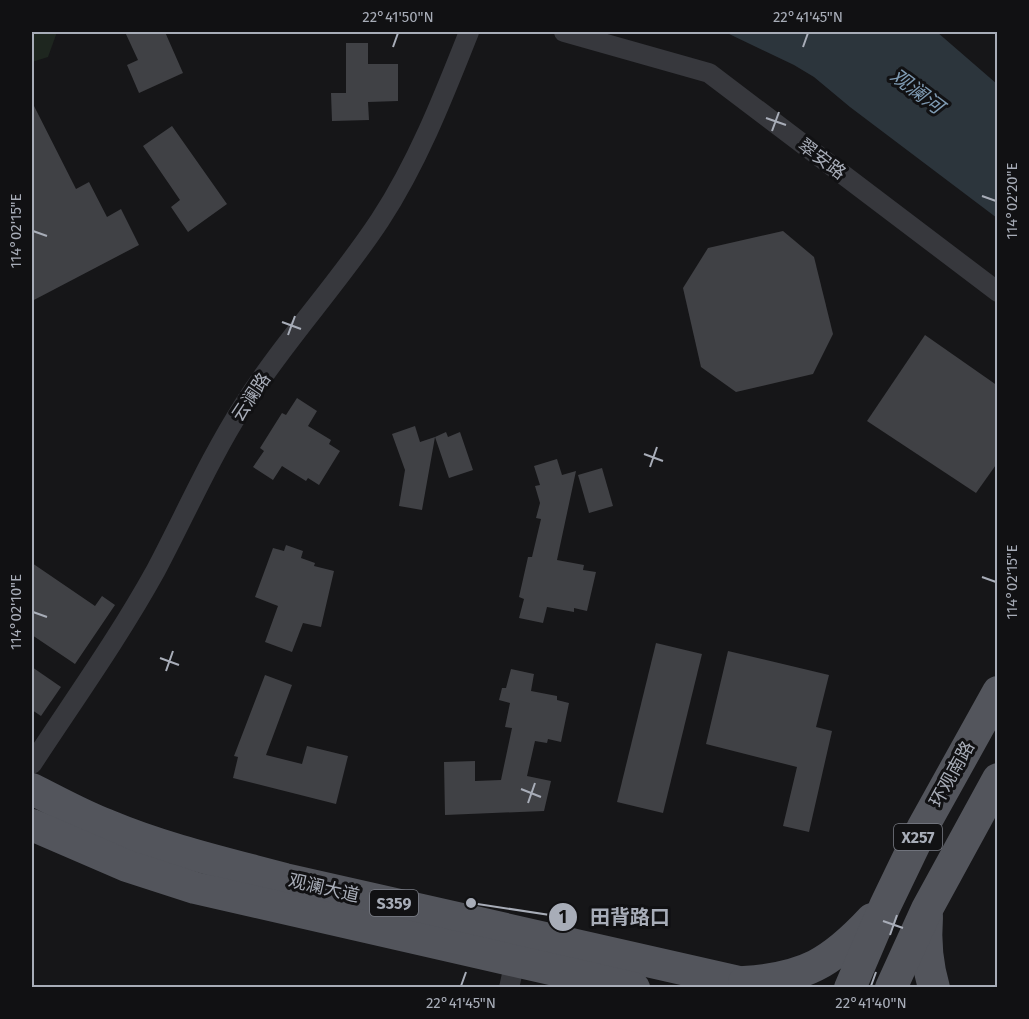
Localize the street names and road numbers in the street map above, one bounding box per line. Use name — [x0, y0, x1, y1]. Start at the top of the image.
street label: 翠安路 — [794, 134, 850, 184]
street label: 云澜路 — [227, 368, 275, 426]
street label: 环观南路 — [925, 737, 979, 811]
road number: X257 — [894, 824, 942, 850]
street label: 观澜大道 — [286, 869, 362, 907]
road number: S359 — [370, 890, 418, 916]

